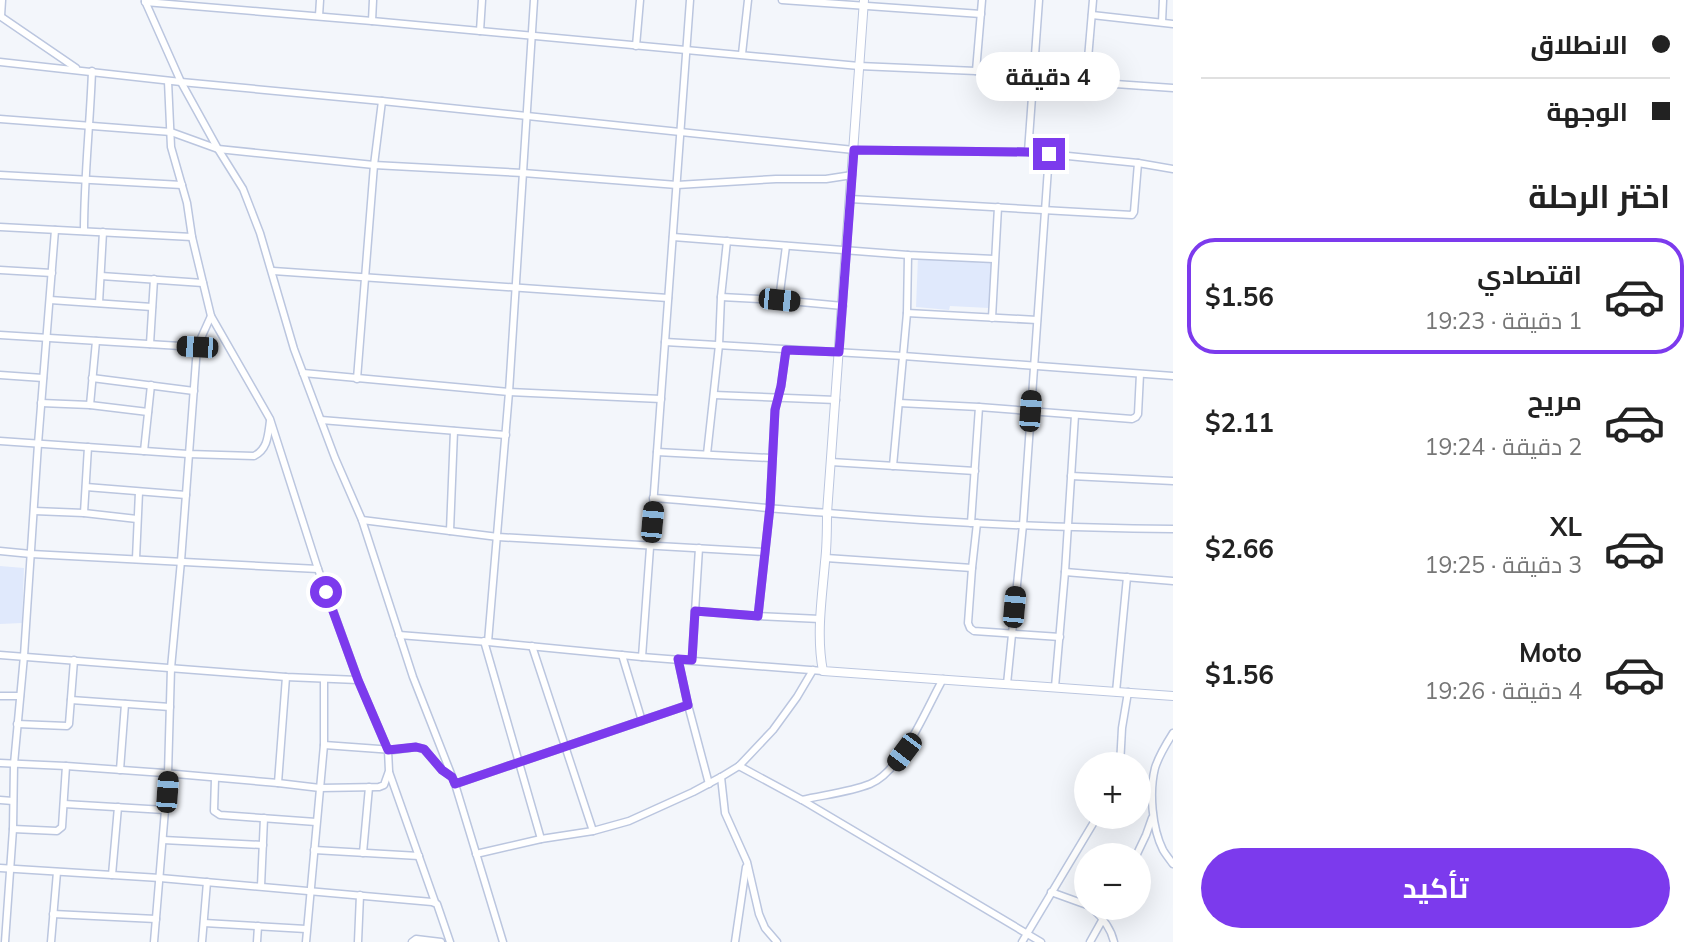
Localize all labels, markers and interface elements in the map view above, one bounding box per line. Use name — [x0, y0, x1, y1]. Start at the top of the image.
text: الانطلاق — [1530, 28, 1628, 61]
callout: 4 دقيقة — [977, 52, 1121, 102]
text: 4 دقيقة — [1005, 62, 1091, 91]
text: الوجهة — [1547, 95, 1628, 128]
route end — [1033, 138, 1065, 170]
text: اختر الرحلة — [1528, 176, 1670, 216]
text: اقتصادي — [1477, 258, 1582, 291]
icon: car — [1603, 265, 1666, 328]
text: $1.56 — [1205, 280, 1274, 313]
car — [758, 287, 801, 313]
text: 1 دقيقة · 19:23 — [1425, 306, 1582, 335]
car — [176, 335, 219, 359]
text: مريح — [1527, 384, 1582, 417]
car — [1019, 389, 1042, 433]
icon: car — [1603, 391, 1666, 454]
text: $2.11 — [1205, 406, 1274, 439]
text: 2 دقيقة · 19:24 — [1425, 432, 1582, 461]
car — [640, 500, 665, 544]
text: XL — [1550, 510, 1582, 543]
icon: car — [1603, 517, 1666, 580]
text: $2.66 — [1205, 532, 1274, 565]
text: 3 دقيقة · 19:25 — [1425, 550, 1582, 579]
route start — [310, 576, 342, 608]
car — [1002, 585, 1027, 629]
text: Moto — [1519, 636, 1582, 669]
icon: car — [1603, 643, 1666, 706]
text: $1.56 — [1205, 658, 1274, 691]
text: 4 دقيقة · 19:26 — [1425, 676, 1582, 705]
car — [883, 729, 926, 775]
map controls — [1074, 752, 1151, 920]
button: + — [1074, 752, 1151, 829]
car — [156, 770, 179, 814]
button: − — [1074, 843, 1151, 920]
button: تأكيد — [1201, 848, 1670, 928]

